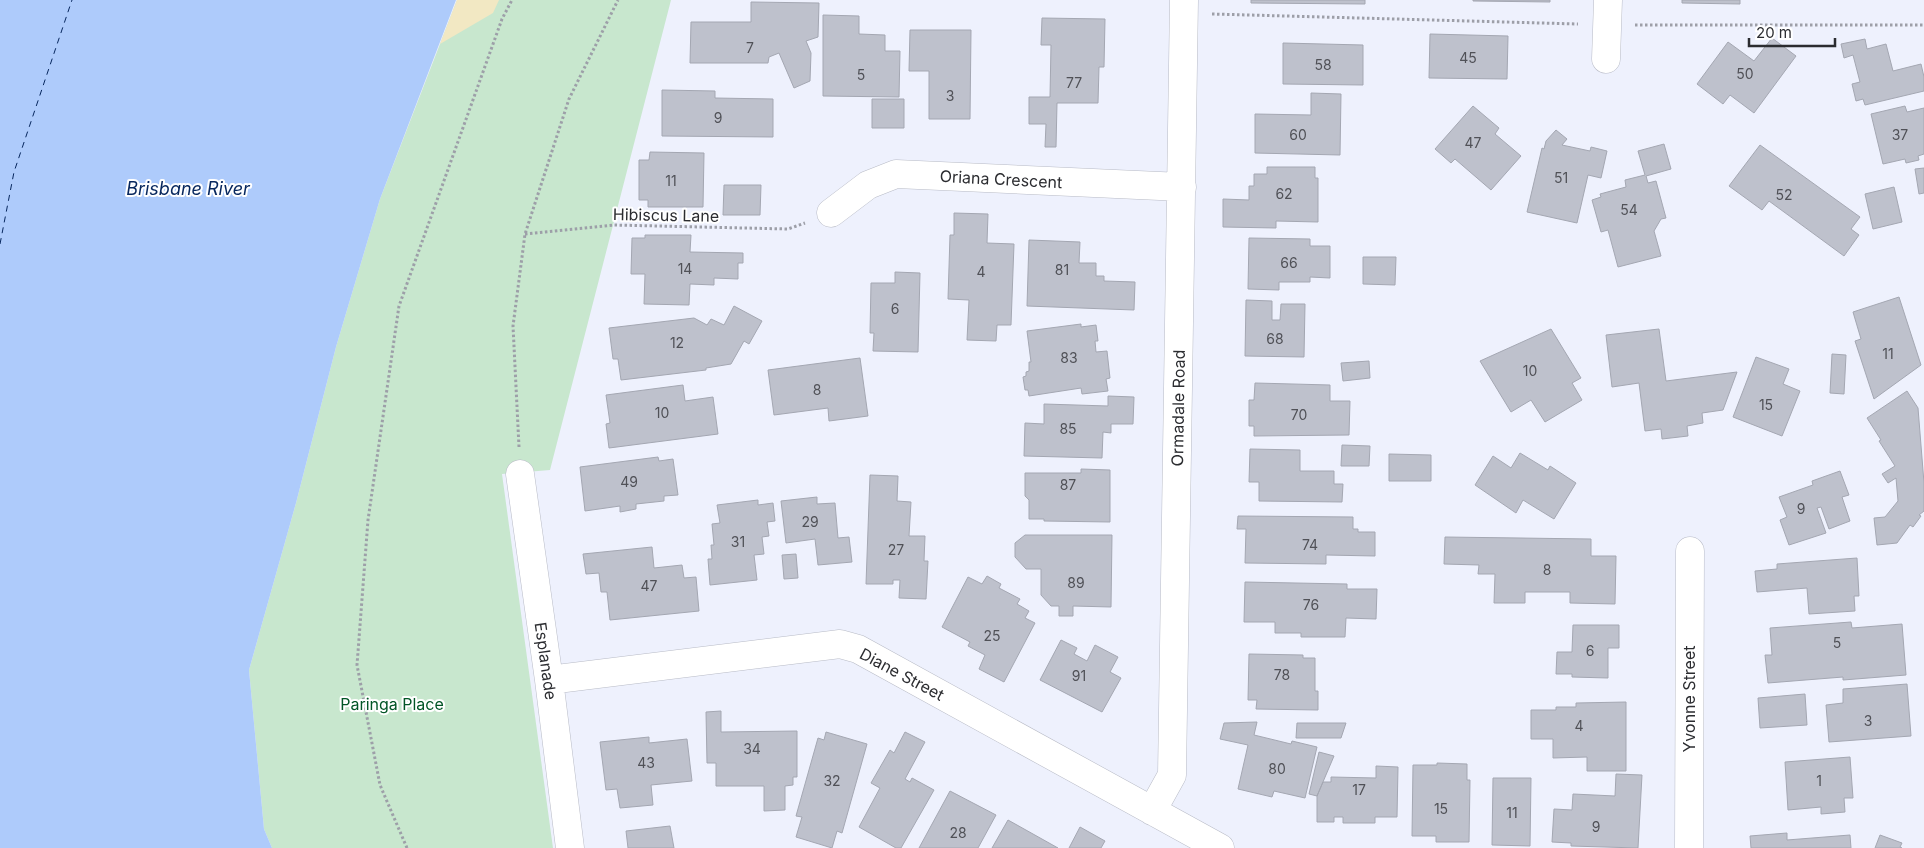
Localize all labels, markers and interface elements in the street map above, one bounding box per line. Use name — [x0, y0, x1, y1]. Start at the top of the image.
scale bar — [1749, 15, 1835, 47]
text: 20 m — [1756, 23, 1792, 42]
house number: 7 — [746, 39, 754, 56]
house number: 45 — [1459, 49, 1477, 66]
house number: 58 — [1314, 56, 1332, 73]
house number: 50 — [1736, 65, 1754, 82]
house number: 5 — [857, 66, 865, 83]
house number: 77 — [1066, 74, 1082, 91]
house number: 3 — [946, 87, 954, 104]
house number: 9 — [714, 109, 722, 126]
house number: 60 — [1289, 126, 1307, 143]
house number: 37 — [1892, 126, 1908, 143]
house number: 47 — [1465, 134, 1482, 151]
street label: Oriana Crescent — [939, 166, 1063, 192]
house number: 51 — [1554, 169, 1568, 186]
house number: 11 — [665, 172, 677, 189]
water label: Brisbane River — [126, 178, 251, 199]
house number: 62 — [1275, 185, 1293, 202]
house number: 52 — [1775, 186, 1793, 203]
house number: 54 — [1620, 201, 1638, 218]
street label: Hibiscus Lane — [613, 204, 719, 226]
house number: 66 — [1280, 254, 1298, 271]
house number: 14 — [678, 260, 692, 277]
house number: 81 — [1055, 261, 1069, 278]
house number: 4 — [976, 263, 986, 280]
house number: 6 — [891, 300, 899, 317]
house number: 68 — [1266, 330, 1284, 347]
house number: 12 — [670, 334, 684, 351]
house number: 11 — [1882, 345, 1894, 362]
house number: 83 — [1060, 349, 1078, 366]
street label: Ormadale Road — [1167, 350, 1189, 466]
house number: 10 — [1523, 362, 1537, 379]
house number: 8 — [813, 381, 821, 398]
house number: 15 — [1759, 396, 1773, 413]
house number: 10 — [655, 404, 669, 421]
house number: 70 — [1291, 406, 1307, 423]
house number: 85 — [1059, 420, 1077, 437]
house number: 49 — [620, 473, 638, 490]
house number: 87 — [1060, 476, 1076, 493]
house number: 9 — [1797, 500, 1805, 517]
house number: 29 — [801, 513, 819, 530]
house number: 31 — [731, 533, 745, 550]
house number: 74 — [1302, 536, 1318, 553]
house number: 27 — [888, 541, 904, 558]
house number: 8 — [1543, 561, 1551, 578]
house number: 89 — [1067, 574, 1085, 591]
house number: 47 — [641, 577, 658, 594]
house number: 76 — [1303, 596, 1319, 613]
street label: Esplanade — [531, 621, 561, 701]
house number: 25 — [983, 627, 1001, 644]
house number: 5 — [1833, 634, 1841, 651]
house number: 6 — [1586, 642, 1594, 659]
street label: Diane Street — [856, 643, 948, 705]
street label: Yvonne Street — [1679, 645, 1699, 753]
house number: 78 — [1274, 666, 1290, 683]
house number: 91 — [1072, 667, 1086, 684]
park label: Paringa Place — [340, 694, 444, 714]
house number: 3 — [1864, 712, 1872, 729]
house number: 4 — [1574, 717, 1584, 734]
house number: 34 — [743, 740, 761, 757]
house number: 43 — [637, 754, 655, 771]
house number: 80 — [1268, 760, 1286, 777]
house number: 32 — [823, 772, 841, 789]
house number: 1 — [1816, 772, 1822, 789]
house number: 17 — [1352, 781, 1366, 798]
house number: 15 — [1434, 800, 1448, 817]
house number: 11 — [1506, 804, 1518, 821]
house number: 9 — [1592, 818, 1600, 835]
house number: 28 — [949, 824, 967, 841]

